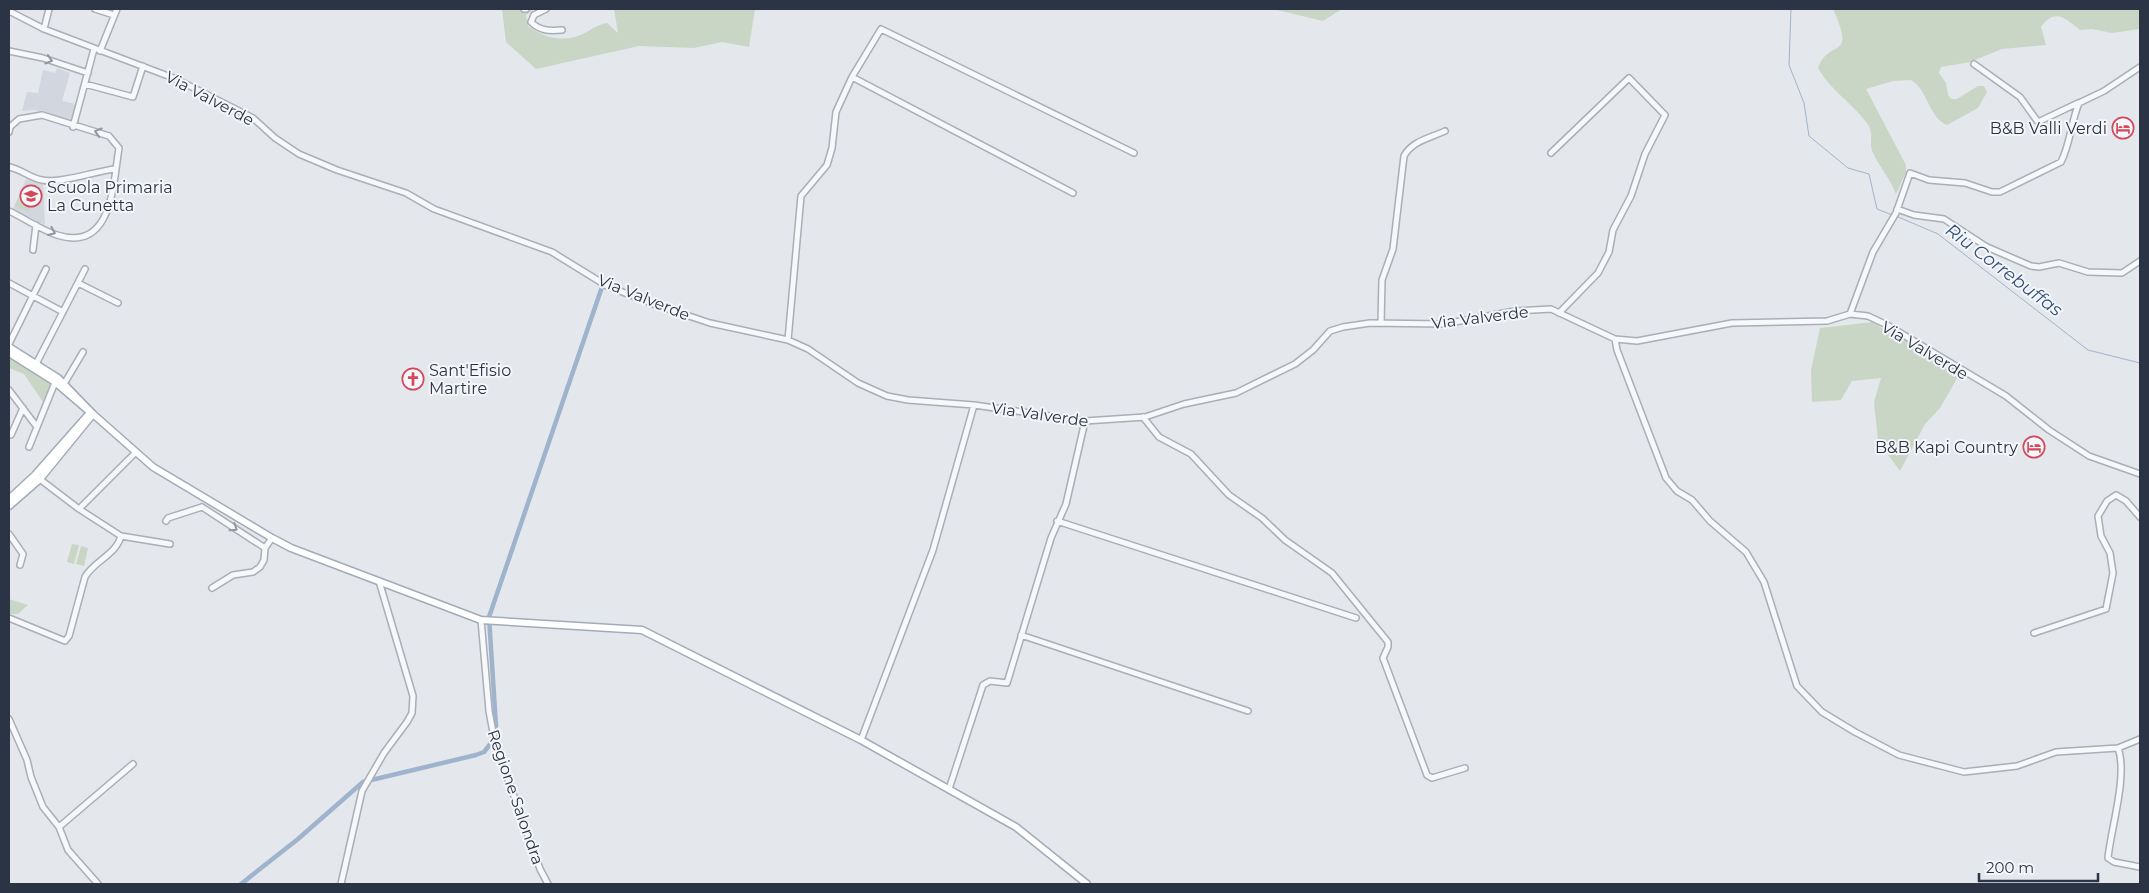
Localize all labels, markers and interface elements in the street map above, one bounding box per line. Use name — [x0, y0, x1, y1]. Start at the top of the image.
one-way arrow — [44, 55, 52, 65]
street label: Via Valverde — [162, 67, 257, 130]
hotel icon: B&B Valli Verdi — [2111, 116, 2135, 140]
place label: B&B Valli Verdi — [1990, 119, 2107, 138]
one-way arrow — [94, 128, 102, 138]
place label: Scuola Primaria La Cunetta — [47, 178, 173, 215]
school or university icon: Scuola Primaria La Cunetta — [19, 184, 43, 208]
water label: Riu Correbuffas — [1941, 219, 2067, 321]
one-way arrow — [47, 226, 56, 237]
street label: Via Valverde — [595, 270, 693, 325]
street label: Via Valverde — [1430, 302, 1530, 333]
street label: Via Valverde — [1878, 317, 1972, 384]
place label: Sant'Efisio Martire — [429, 361, 511, 398]
church icon: Sant'Efisio Martire — [401, 367, 425, 391]
street label: Via Valverde — [990, 398, 1090, 431]
hotel icon: B&B Kapi Country — [2022, 435, 2046, 459]
place label: B&B Kapi Country — [1875, 438, 2018, 457]
one-way arrow — [228, 521, 237, 531]
street label: Regione Salondra — [483, 727, 548, 867]
scale bar — [1979, 850, 2098, 882]
text: 200 m — [1986, 858, 2034, 877]

